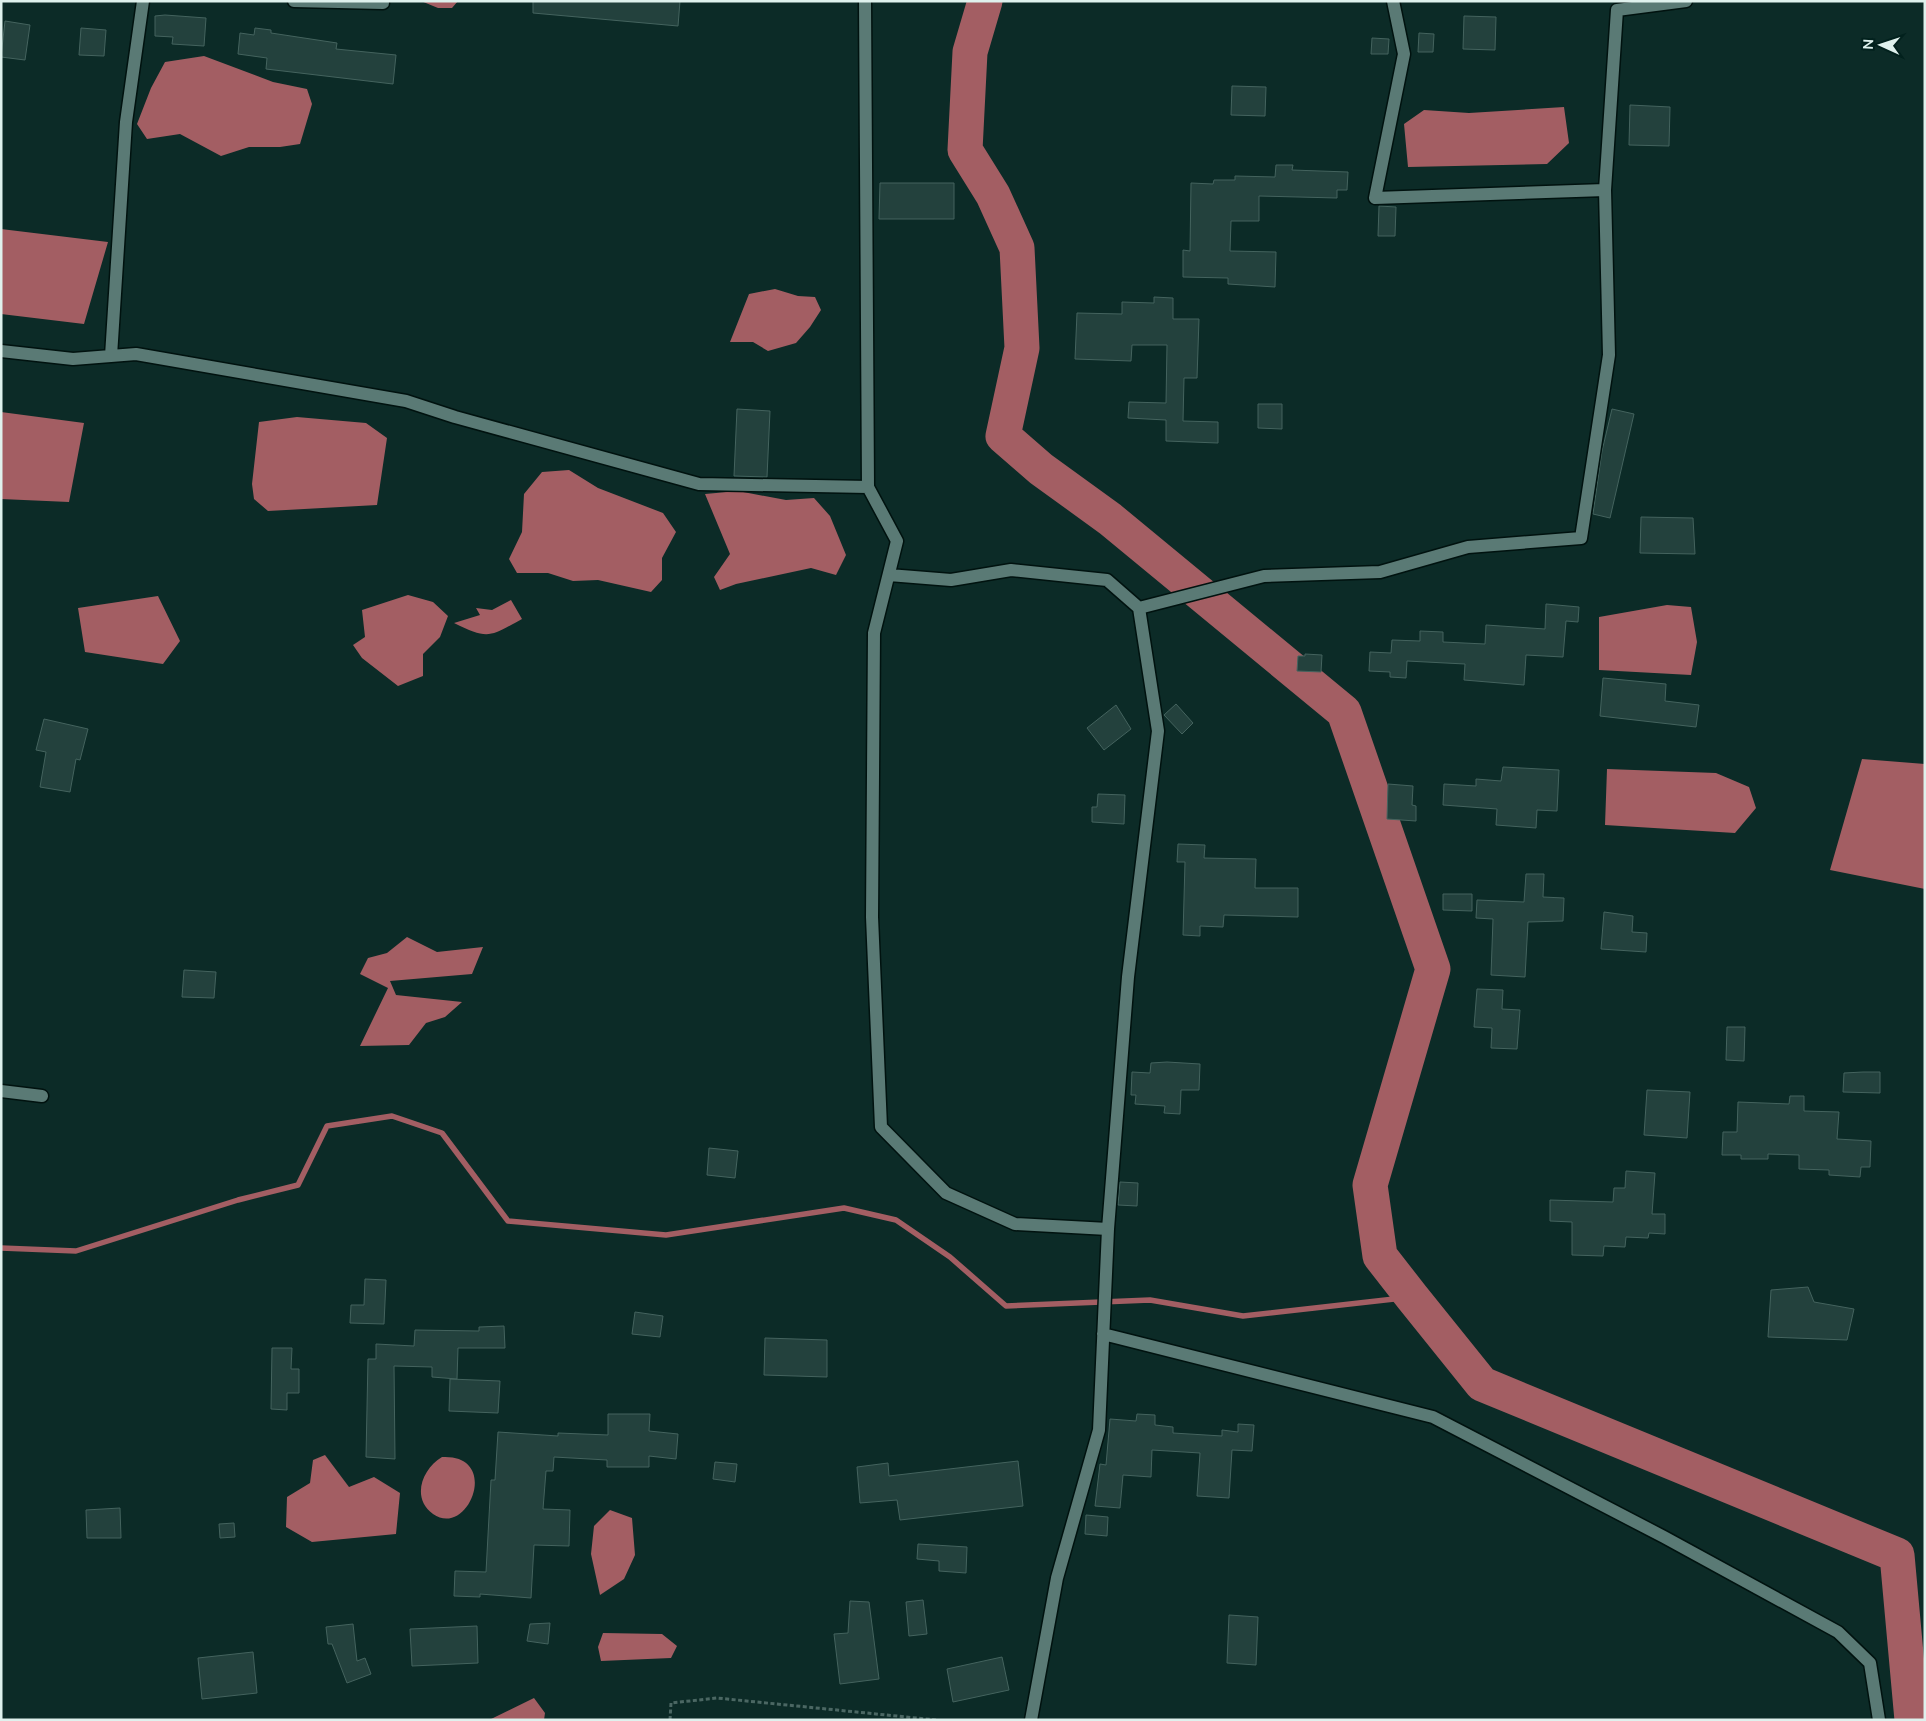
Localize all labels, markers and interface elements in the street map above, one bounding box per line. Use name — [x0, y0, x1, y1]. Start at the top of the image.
north arrow — [1856, 20, 1906, 70]
text: N — [1859, 39, 1878, 50]

